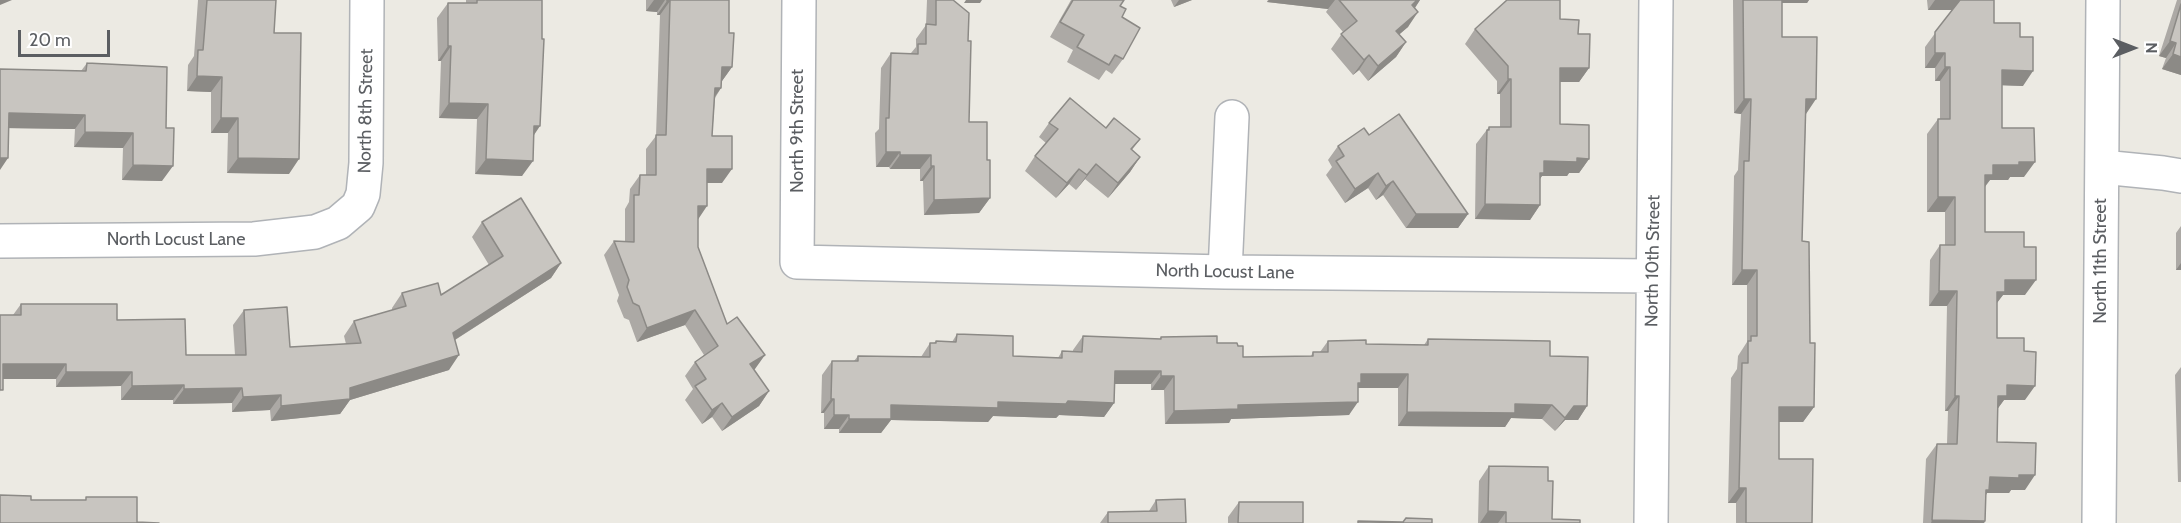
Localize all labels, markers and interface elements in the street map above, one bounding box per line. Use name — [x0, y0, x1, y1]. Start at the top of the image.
scale bar — [21, 18, 112, 56]
north arrow — [2103, 18, 2163, 78]
text: 20 m — [29, 29, 71, 51]
text: N — [2142, 42, 2161, 54]
street label: North 8th Street — [354, 48, 378, 174]
street label: North 9th Street — [787, 69, 809, 193]
street label: North 10th Street — [1641, 195, 1665, 327]
street label: North 11th Street — [2090, 198, 2112, 324]
street label: North Locust Lane — [107, 229, 245, 251]
street label: North Locust Lane — [1155, 260, 1295, 284]

